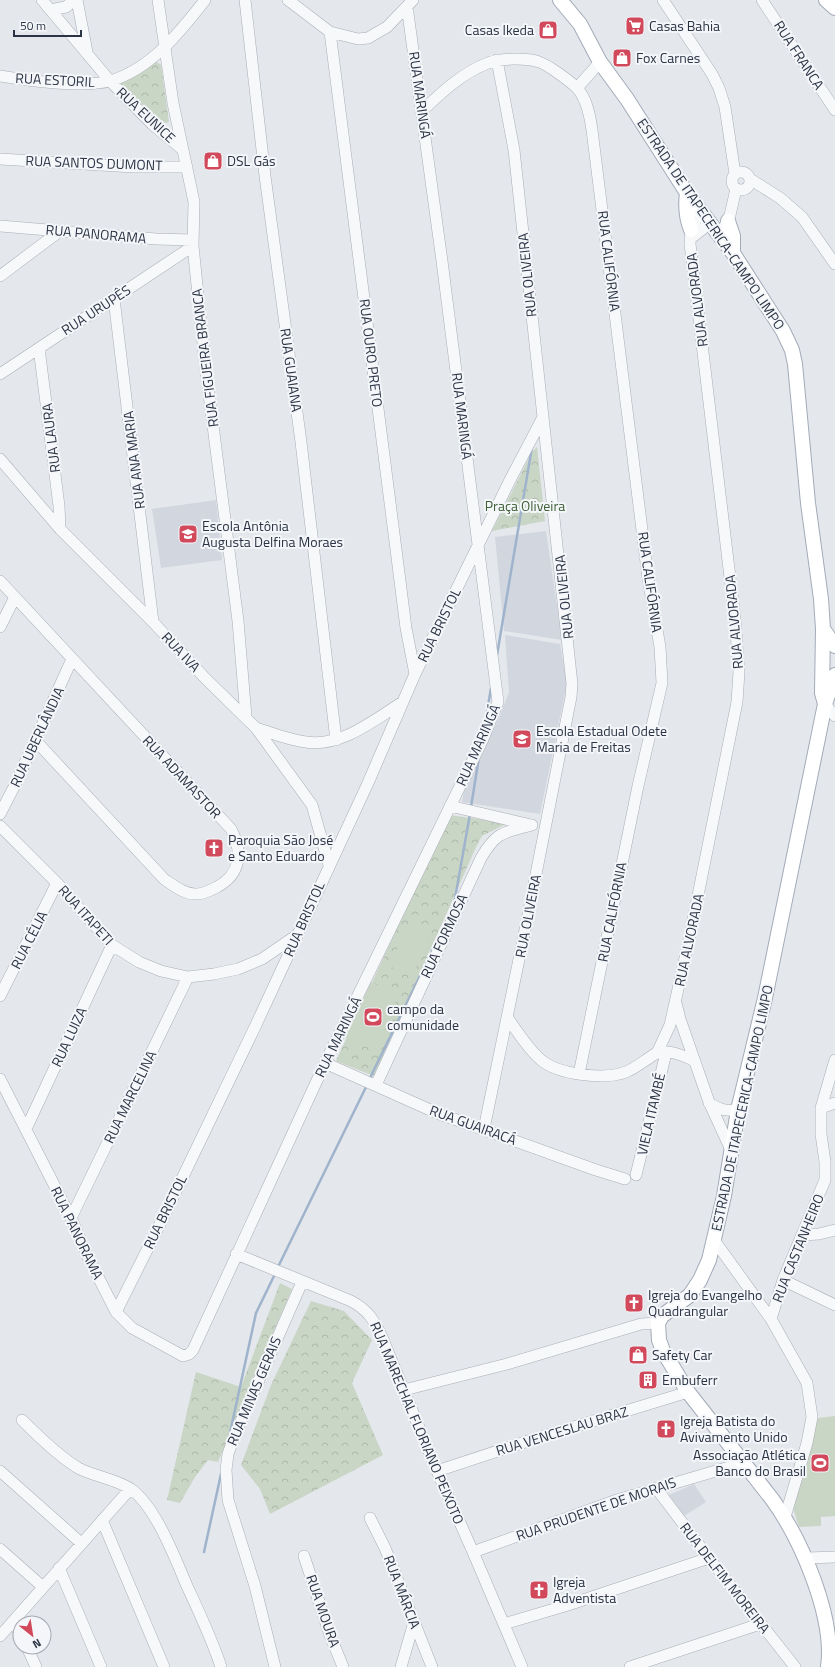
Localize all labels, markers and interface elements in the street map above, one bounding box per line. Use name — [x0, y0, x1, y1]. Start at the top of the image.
scale bar — [14, 12, 81, 38]
supermarket icon: Casas Bahia — [624, 15, 646, 37]
place label: Casas Bahia — [649, 15, 720, 36]
text: 50 m — [20, 16, 46, 35]
street label: RUA FRANCA — [769, 16, 830, 94]
place label: Casas Ikeda — [465, 19, 534, 40]
shop icon: Casas Ikeda — [537, 19, 559, 41]
shop icon: Fox Carnes — [611, 47, 633, 69]
place label: Fox Carnes — [636, 47, 700, 68]
street label: RUA MARINGÁ — [404, 50, 437, 140]
street label: RUA ESTORIL — [15, 67, 95, 92]
street label: RUA EUNICE — [112, 82, 181, 148]
street label: ESTRADA DE ITAPECERICA-CAMPO LIMPO — [632, 114, 790, 334]
street label: RUA SANTOS DUMONT — [25, 150, 164, 175]
shop icon: DSL Gás — [202, 150, 224, 172]
place label: DSL Gás — [227, 150, 276, 171]
street label: RUA CALIFÓRNIA — [593, 209, 626, 313]
street label: RUA PANORAMA — [45, 219, 148, 248]
street label: RUA OLIVEIRA — [512, 231, 541, 318]
street label: RUA ALVORADA — [680, 251, 713, 348]
street label: RUA URUPÊS — [57, 279, 135, 340]
street label: RUA FIGUEIRA BRANCA — [186, 287, 223, 429]
street label: RUA OURO PRETO — [354, 297, 389, 408]
street label: RUA GUAIANA — [275, 327, 308, 414]
street label: RUA MARINGÁ — [447, 371, 478, 461]
street label: RUA LAURA — [36, 401, 65, 474]
street label: RUA ANA MARIA — [117, 409, 150, 510]
park label: Praça Oliveira — [485, 495, 565, 516]
place label: Escola Antônia Augusta Delfina Moraes — [202, 515, 343, 552]
school or university icon: Escola Antônia Augusta Delfina Moraes — [177, 523, 199, 545]
street label: RUA CALIFÓRNIA — [633, 530, 668, 634]
street label: RUA OLIVEIRA — [549, 553, 578, 640]
street label: RUA ALVORADA — [719, 573, 748, 670]
street label: RUA BRISTOL — [412, 584, 466, 665]
street label: RUA IVA — [157, 627, 206, 677]
street label: RUA UBERLÂNDIA — [4, 683, 69, 790]
street label: RUA MARINGÁ — [450, 700, 505, 789]
place label: Escola Estadual Odete Maria de Freitas — [536, 720, 667, 757]
school or university icon: Escola Estadual Odete Maria de Freitas — [511, 728, 533, 750]
street label: RUA ADAMASTOR — [138, 730, 227, 823]
place label: Paroquia São José e Santo Eduardo — [228, 829, 333, 866]
church icon: Paroquia São José e Santo Eduardo — [203, 837, 225, 859]
street label: RUA CALIFÓRNIA — [592, 859, 632, 964]
street label: RUA OLIVEIRA — [509, 872, 546, 959]
street label: RUA BRISTOL — [278, 878, 330, 960]
street label: RUA ITAPETI — [54, 880, 119, 949]
street label: RUA FORMOSA — [415, 890, 473, 981]
street label: RUA ALVORADA — [668, 891, 709, 988]
street label: RUA CÉLIA — [5, 906, 52, 973]
street label: ESTRADA DE ITAPECERICA-CAMPO LIMPO — [705, 983, 778, 1233]
street label: RUA MARINGÁ — [309, 992, 366, 1081]
place label: campo da comunidade — [387, 998, 459, 1035]
street label: RUA LUIZA — [46, 1003, 92, 1070]
sports icon: campo da comunidade — [362, 1006, 384, 1028]
street label: RUA MARCELINA — [98, 1046, 161, 1147]
street label: VIELA ITAMBÉ — [631, 1070, 670, 1157]
street label: RUA GUAIRACÁ — [427, 1099, 520, 1150]
street label: RUA BRISTOL — [138, 1171, 192, 1252]
street label: RUA PANORAMA — [46, 1183, 109, 1283]
street label: RUA CASTANHEIRO — [766, 1190, 829, 1305]
place label: Igreja do Evangelho Quadrangular — [648, 1284, 762, 1321]
church icon: Igreja do Evangelho Quadrangular — [623, 1292, 645, 1314]
street label: RUA MARECHAL FLORIANO PEIXOTO — [365, 1318, 470, 1527]
street label: RUA MINAS GERAIS — [221, 1333, 286, 1449]
shop icon: Safety Car — [627, 1344, 649, 1366]
place label: Safety Car — [652, 1344, 713, 1365]
building icon: Embuferr — [637, 1369, 659, 1391]
place label: Embuferr — [662, 1369, 718, 1390]
street label: RUA VENCESLAU BRAZ — [493, 1400, 631, 1461]
place label: Igreja Batista do Avivamento Unido — [680, 1410, 788, 1447]
church icon: Igreja Batista do Avivamento Unido — [655, 1418, 677, 1440]
place label: Associação Atlética Banco do Brasil — [693, 1444, 806, 1481]
sports icon: Associação Atlética Banco do Brasil — [809, 1452, 831, 1474]
street label: RUA PRUDENTE DE MORAIS — [513, 1471, 679, 1546]
street label: RUA DELFIM MOREIRA — [675, 1518, 776, 1638]
street label: RUA MÁRCIA — [379, 1552, 426, 1632]
place label: Igreja Adventista — [553, 1571, 616, 1608]
street label: RUA MOURA — [301, 1572, 346, 1651]
church icon: Igreja Adventista — [528, 1579, 550, 1601]
north arrow — [12, 1615, 52, 1655]
text: N — [30, 1635, 44, 1652]

